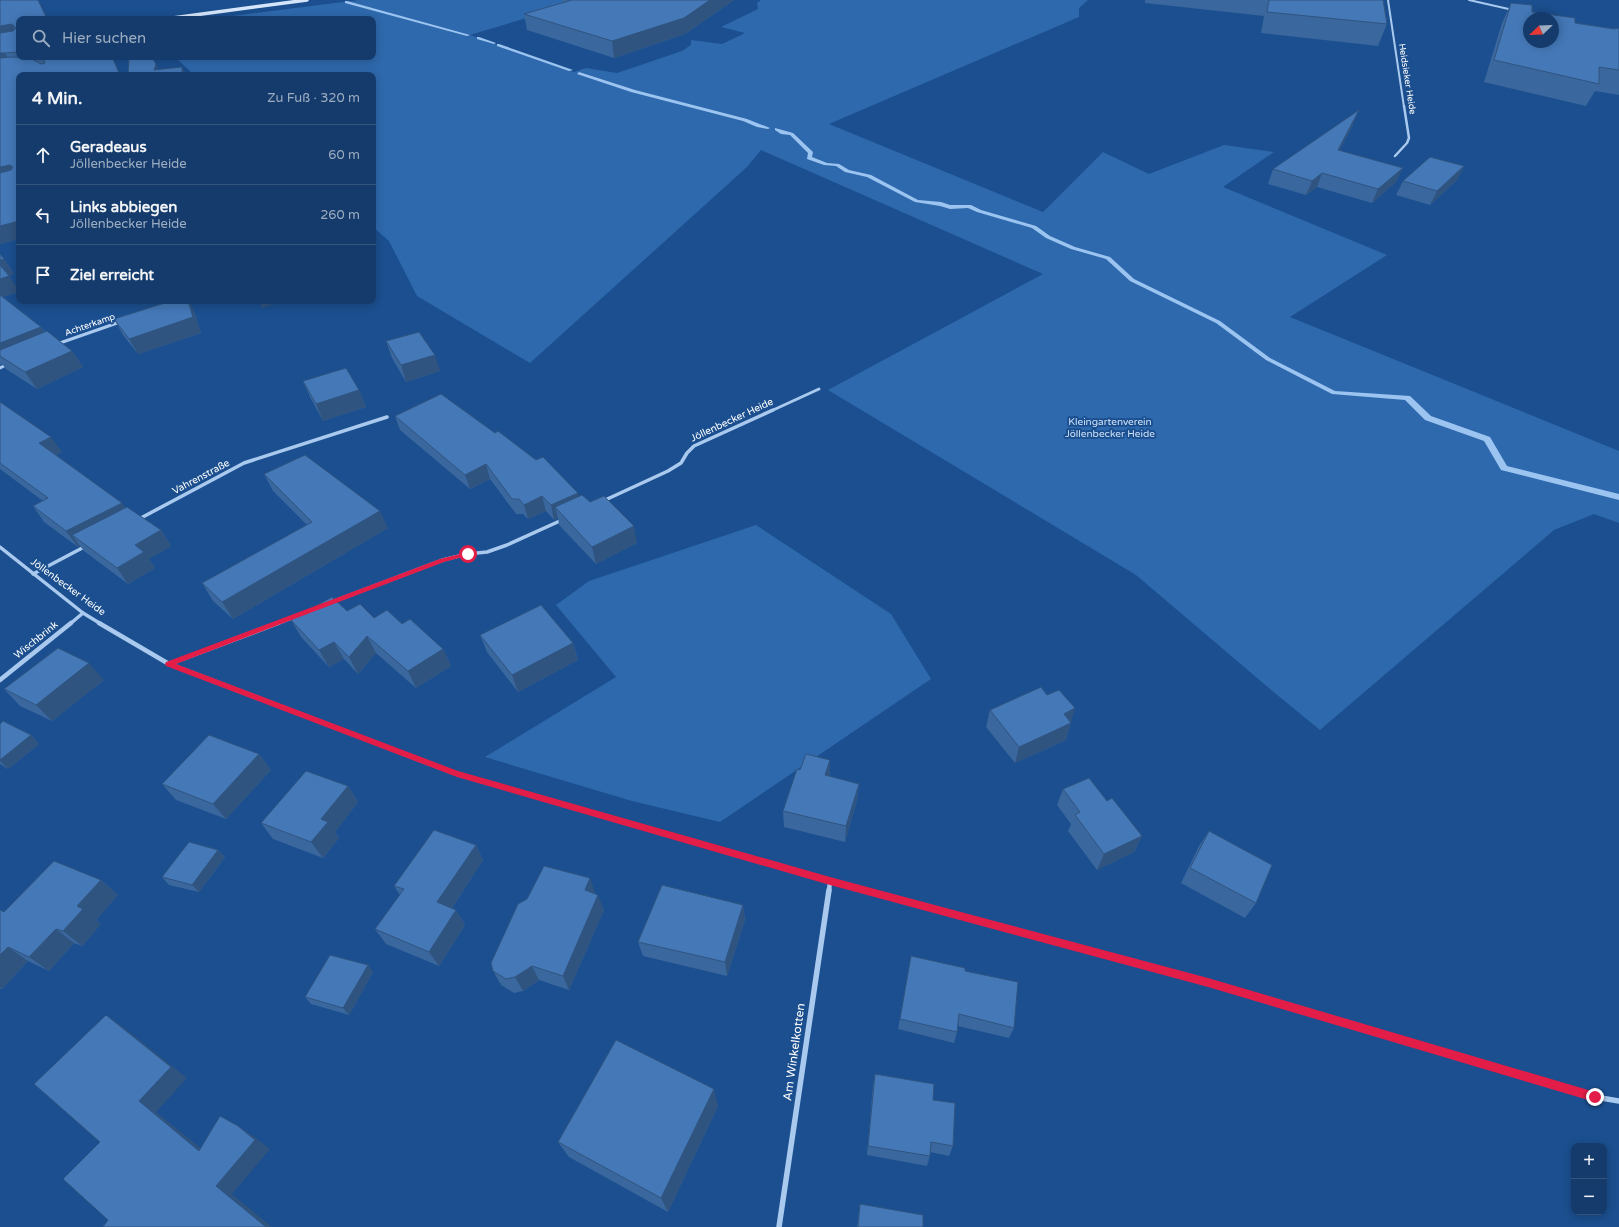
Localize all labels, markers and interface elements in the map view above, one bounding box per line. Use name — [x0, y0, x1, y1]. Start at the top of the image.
north arrow — [1523, 12, 1559, 48]
search box — [16, 16, 376, 60]
icon: search — [30, 27, 52, 49]
text: Hier suchen — [62, 29, 146, 47]
street label: Heidsieker Heide — [1396, 43, 1418, 115]
text: 4 Min. — [32, 88, 82, 109]
text: Zu Fuß · 320 m — [267, 90, 360, 106]
text: Geradeaus — [70, 138, 147, 156]
icon: ahead — [32, 144, 54, 166]
text: 60 m — [328, 147, 360, 163]
text: Jöllenbecker Heide — [70, 156, 187, 172]
text: Links abbiegen — [70, 198, 177, 216]
icon: left — [32, 204, 54, 226]
text: 260 m — [320, 207, 360, 223]
text: Jöllenbecker Heide — [70, 216, 187, 232]
icon: arrive — [32, 264, 54, 286]
text: Ziel erreicht — [70, 266, 154, 284]
street label: Achterkamp — [63, 311, 117, 339]
street label: Jöllenbecker Heide — [689, 395, 776, 444]
park label: Kleingartenverein Jöllenbecker Heide — [1065, 416, 1155, 440]
street label: Vahrenstraße — [170, 457, 232, 497]
route start — [459, 545, 477, 563]
street label: Jöllenbecker Heide — [28, 556, 108, 618]
street label: Wischbrink — [12, 618, 61, 661]
street label: Am Winkelkotten — [780, 1002, 808, 1102]
route end — [1586, 1088, 1604, 1106]
map controls — [1571, 1143, 1607, 1215]
button: + — [1571, 1143, 1607, 1179]
button: − — [1571, 1179, 1607, 1215]

